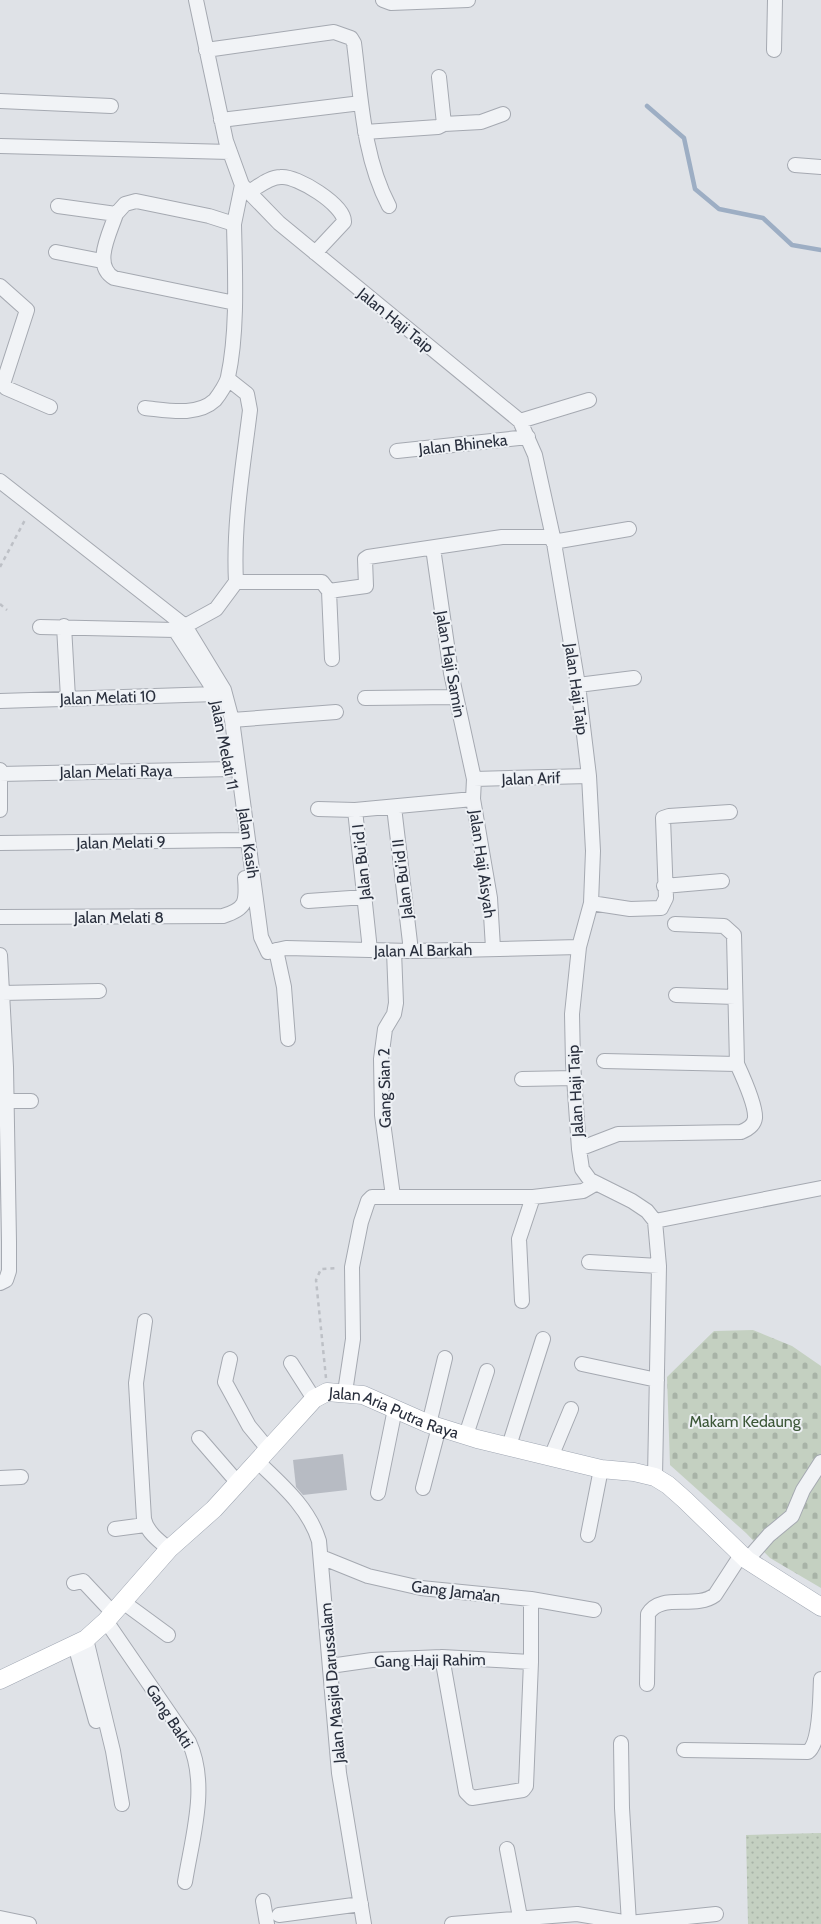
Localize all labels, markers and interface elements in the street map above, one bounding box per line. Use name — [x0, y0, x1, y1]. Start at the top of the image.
street label: Jalan Haji Taip — [353, 283, 438, 357]
street label: Jalan Bhineka — [417, 430, 509, 459]
street label: Jalan Haji Samin — [432, 608, 469, 719]
street label: Jalan Haji Taip — [561, 641, 592, 736]
street label: Jalan Melati 10 — [58, 686, 157, 709]
street label: Jalan Melati 11 — [206, 698, 242, 791]
street label: Jalan Melati Raya — [58, 761, 173, 782]
street label: Jalan Arif — [500, 768, 562, 789]
street label: Jalan Kasih — [234, 806, 263, 880]
street label: Jalan Haji Aisyah — [465, 808, 499, 919]
street label: Jalan Bu’id I — [348, 823, 375, 902]
street label: Jalan Melati 9 — [75, 832, 166, 853]
street label: Jalan Bu’id II — [388, 838, 417, 921]
street label: Jalan Melati 8 — [73, 908, 164, 927]
street label: Jalan Al Barkah — [373, 940, 472, 961]
street label: Jalan Haji Taip — [564, 1044, 587, 1139]
street label: Gang Sian 2 — [374, 1048, 395, 1128]
street label: Jalan Aria Putra Raya — [327, 1383, 461, 1443]
park label: Makam Kedaung — [689, 1412, 802, 1431]
street label: Gang Jama’an — [410, 1577, 502, 1606]
street label: Jalan Masjid Darussalam — [316, 1602, 349, 1765]
street label: Gang Haji Rahim — [374, 1650, 486, 1671]
street label: Gang Bakti — [142, 1681, 197, 1752]

